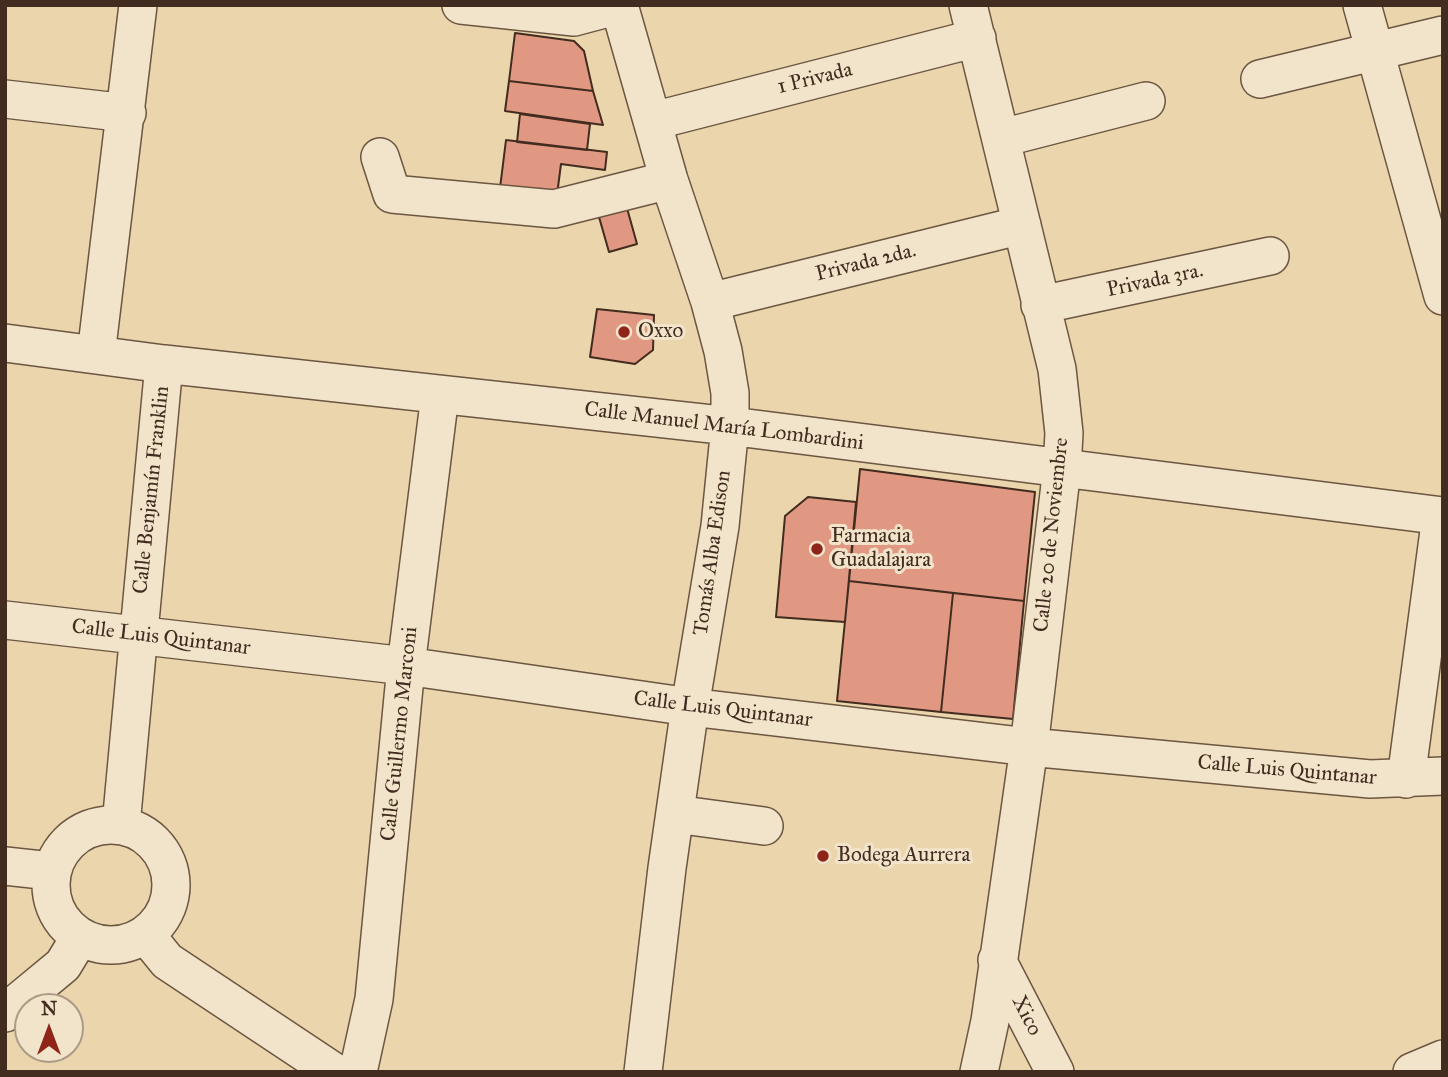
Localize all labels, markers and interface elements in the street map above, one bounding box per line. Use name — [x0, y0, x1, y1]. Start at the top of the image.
street label: 1 Privada — [775, 58, 855, 100]
street label: Privada 2da. — [813, 238, 919, 288]
street label: Privada 3ra. — [1104, 258, 1206, 304]
place label: Oxxo — [638, 319, 683, 345]
marker: Oxxo — [616, 324, 632, 340]
street label: Calle Benjamín Franklin — [129, 385, 175, 595]
street label: Calle Manuel María Lombardini — [583, 397, 865, 457]
street label: Calle 20 de Noviembre — [1029, 437, 1075, 633]
street label: Tomás Alba Edison — [689, 469, 737, 637]
place label: Farmacia Guadalajara — [831, 524, 931, 574]
marker: Farmacia Guadalajara — [809, 541, 825, 557]
street label: Calle Luis Quintanar — [70, 615, 252, 661]
street label: Calle Guillermo Marconi — [376, 625, 424, 843]
street label: Calle Luis Quintanar — [632, 687, 814, 733]
street label: Calle Luis Quintanar — [1196, 751, 1378, 791]
place label: Bodega Aurrera — [837, 843, 970, 869]
marker: Bodega Aurrera — [815, 848, 831, 864]
street label: Xico — [1005, 992, 1047, 1040]
north arrow — [14, 993, 84, 1063]
text: N — [41, 997, 57, 1020]

